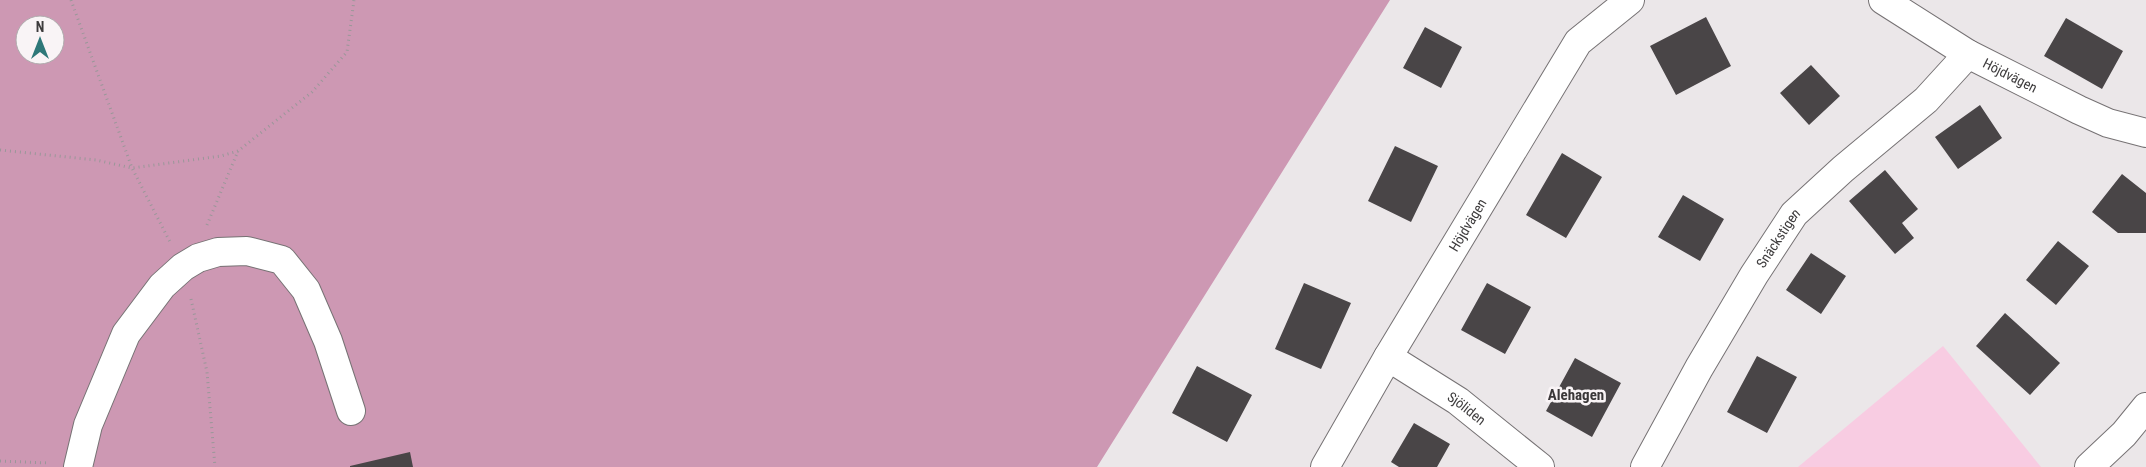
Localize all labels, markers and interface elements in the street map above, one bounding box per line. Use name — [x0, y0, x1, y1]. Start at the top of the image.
north arrow — [15, 15, 65, 65]
text: N — [36, 19, 44, 35]
street label: Höjdvägen — [1980, 55, 2040, 96]
street label: Höjdvägen — [1446, 196, 1490, 254]
street label: Snäckstigen — [1753, 205, 1803, 271]
district label: Alehagen — [1548, 386, 1604, 404]
street label: Sjöliden — [1445, 388, 1489, 428]

